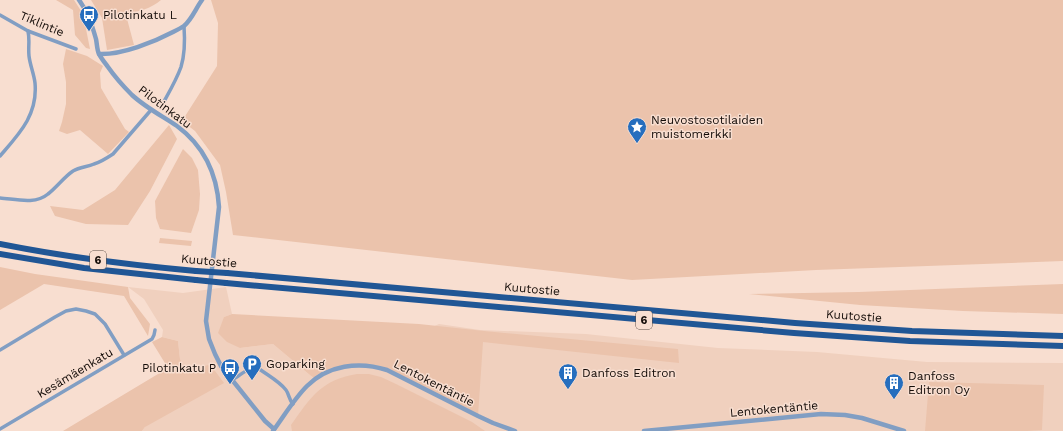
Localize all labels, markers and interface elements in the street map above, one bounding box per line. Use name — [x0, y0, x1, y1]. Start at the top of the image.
bus stop icon: Pilotinkatu L — [78, 4, 100, 32]
street label: Tiklintie — [18, 8, 66, 40]
place label: Pilotinkatu L — [103, 8, 177, 22]
street label: Pilotinkatu — [136, 83, 194, 131]
place label: Neuvostosotilaiden muistomerkki — [651, 113, 763, 141]
place icon: Neuvostosotilaiden muistomerkki — [626, 116, 648, 144]
road number: 6 — [90, 251, 106, 269]
street label: Kuutostie — [180, 252, 238, 270]
street label: Kuutostie — [503, 280, 561, 298]
street label: Kuutostie — [826, 307, 883, 325]
road number: 6 — [636, 311, 652, 329]
street label: Kesämäenkatu — [35, 345, 115, 401]
parking icon: Goparking — [241, 353, 263, 381]
bus stop icon: Pilotinkatu P — [219, 357, 241, 385]
place label: Goparking — [266, 357, 326, 371]
street label: Lentokentäntie — [391, 357, 477, 409]
place label: Pilotinkatu P — [142, 361, 216, 375]
building icon: Danfoss Editron — [557, 362, 579, 390]
place label: Danfoss Editron — [582, 366, 676, 380]
place label: Danfoss Editron Oy — [908, 369, 971, 397]
building icon: Danfoss Editron Oy — [883, 372, 905, 400]
street label: Lentokentäntie — [729, 398, 819, 420]

